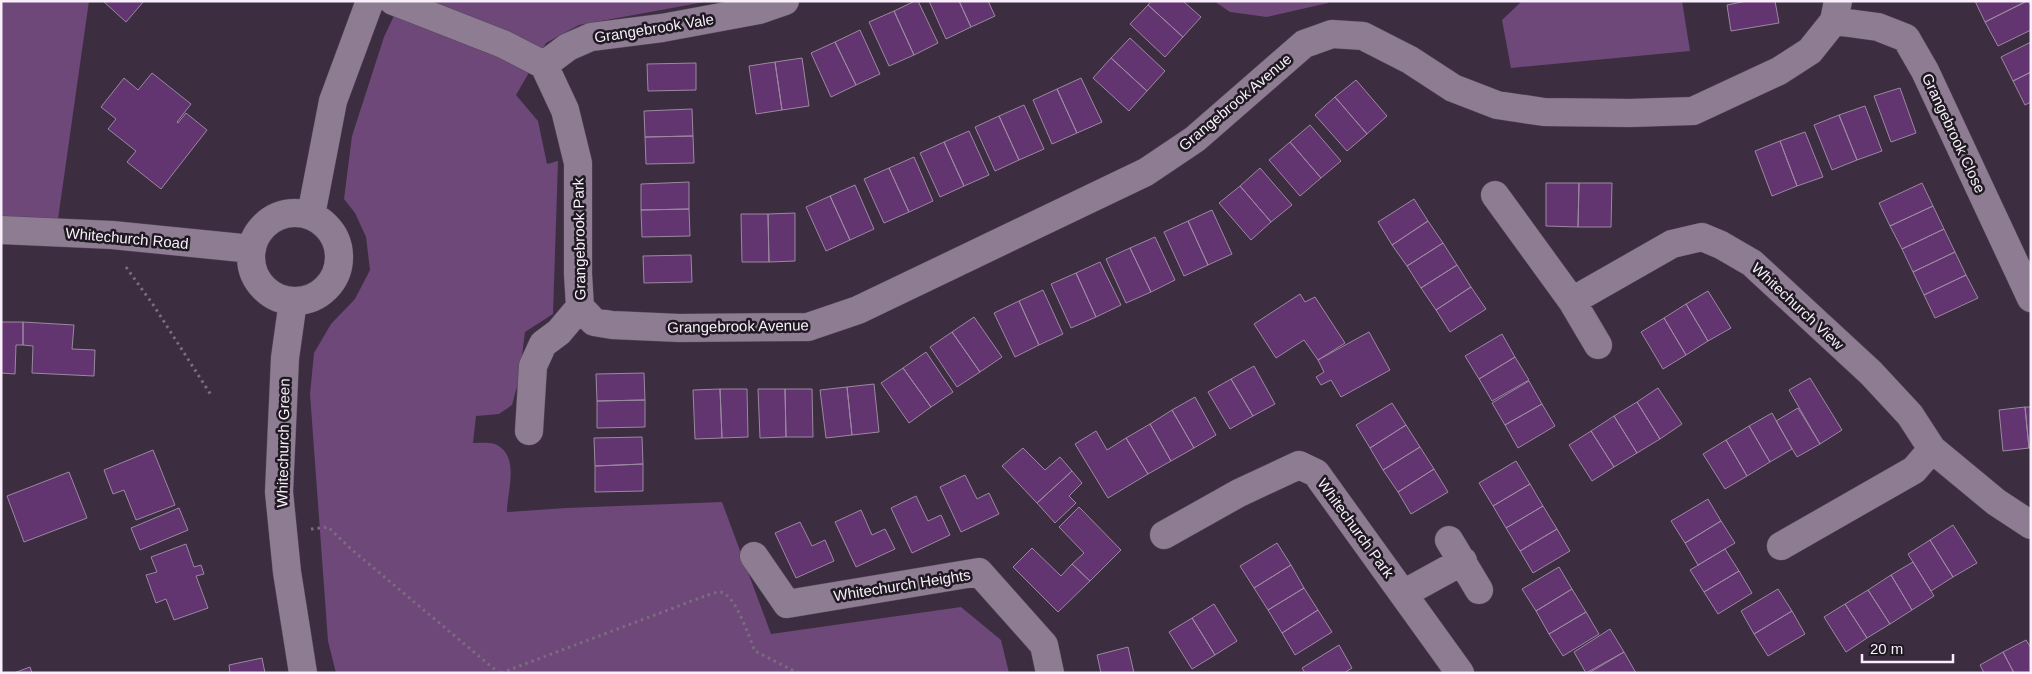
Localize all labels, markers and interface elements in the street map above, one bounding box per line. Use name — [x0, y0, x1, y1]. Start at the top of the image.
street label: Grangebrook Vale — [593, 10, 715, 46]
street label: Grangebrook Avenue — [1175, 50, 1295, 154]
street label: Grangebrook Close — [1919, 70, 1989, 196]
street label: Grangebrook Park — [569, 177, 589, 300]
street label: Whitechurch Road — [65, 224, 189, 252]
street label: Whitechurch View — [1748, 259, 1848, 353]
street label: Grangebrook Avenue — [667, 316, 809, 336]
street label: Whitechurch Green — [273, 378, 293, 508]
street label: Whitechurch Park — [1314, 475, 1398, 581]
street label: Whitechurch Heights — [832, 566, 972, 604]
scale bar — [1862, 632, 1953, 664]
text: 20 m — [1870, 640, 1903, 657]

